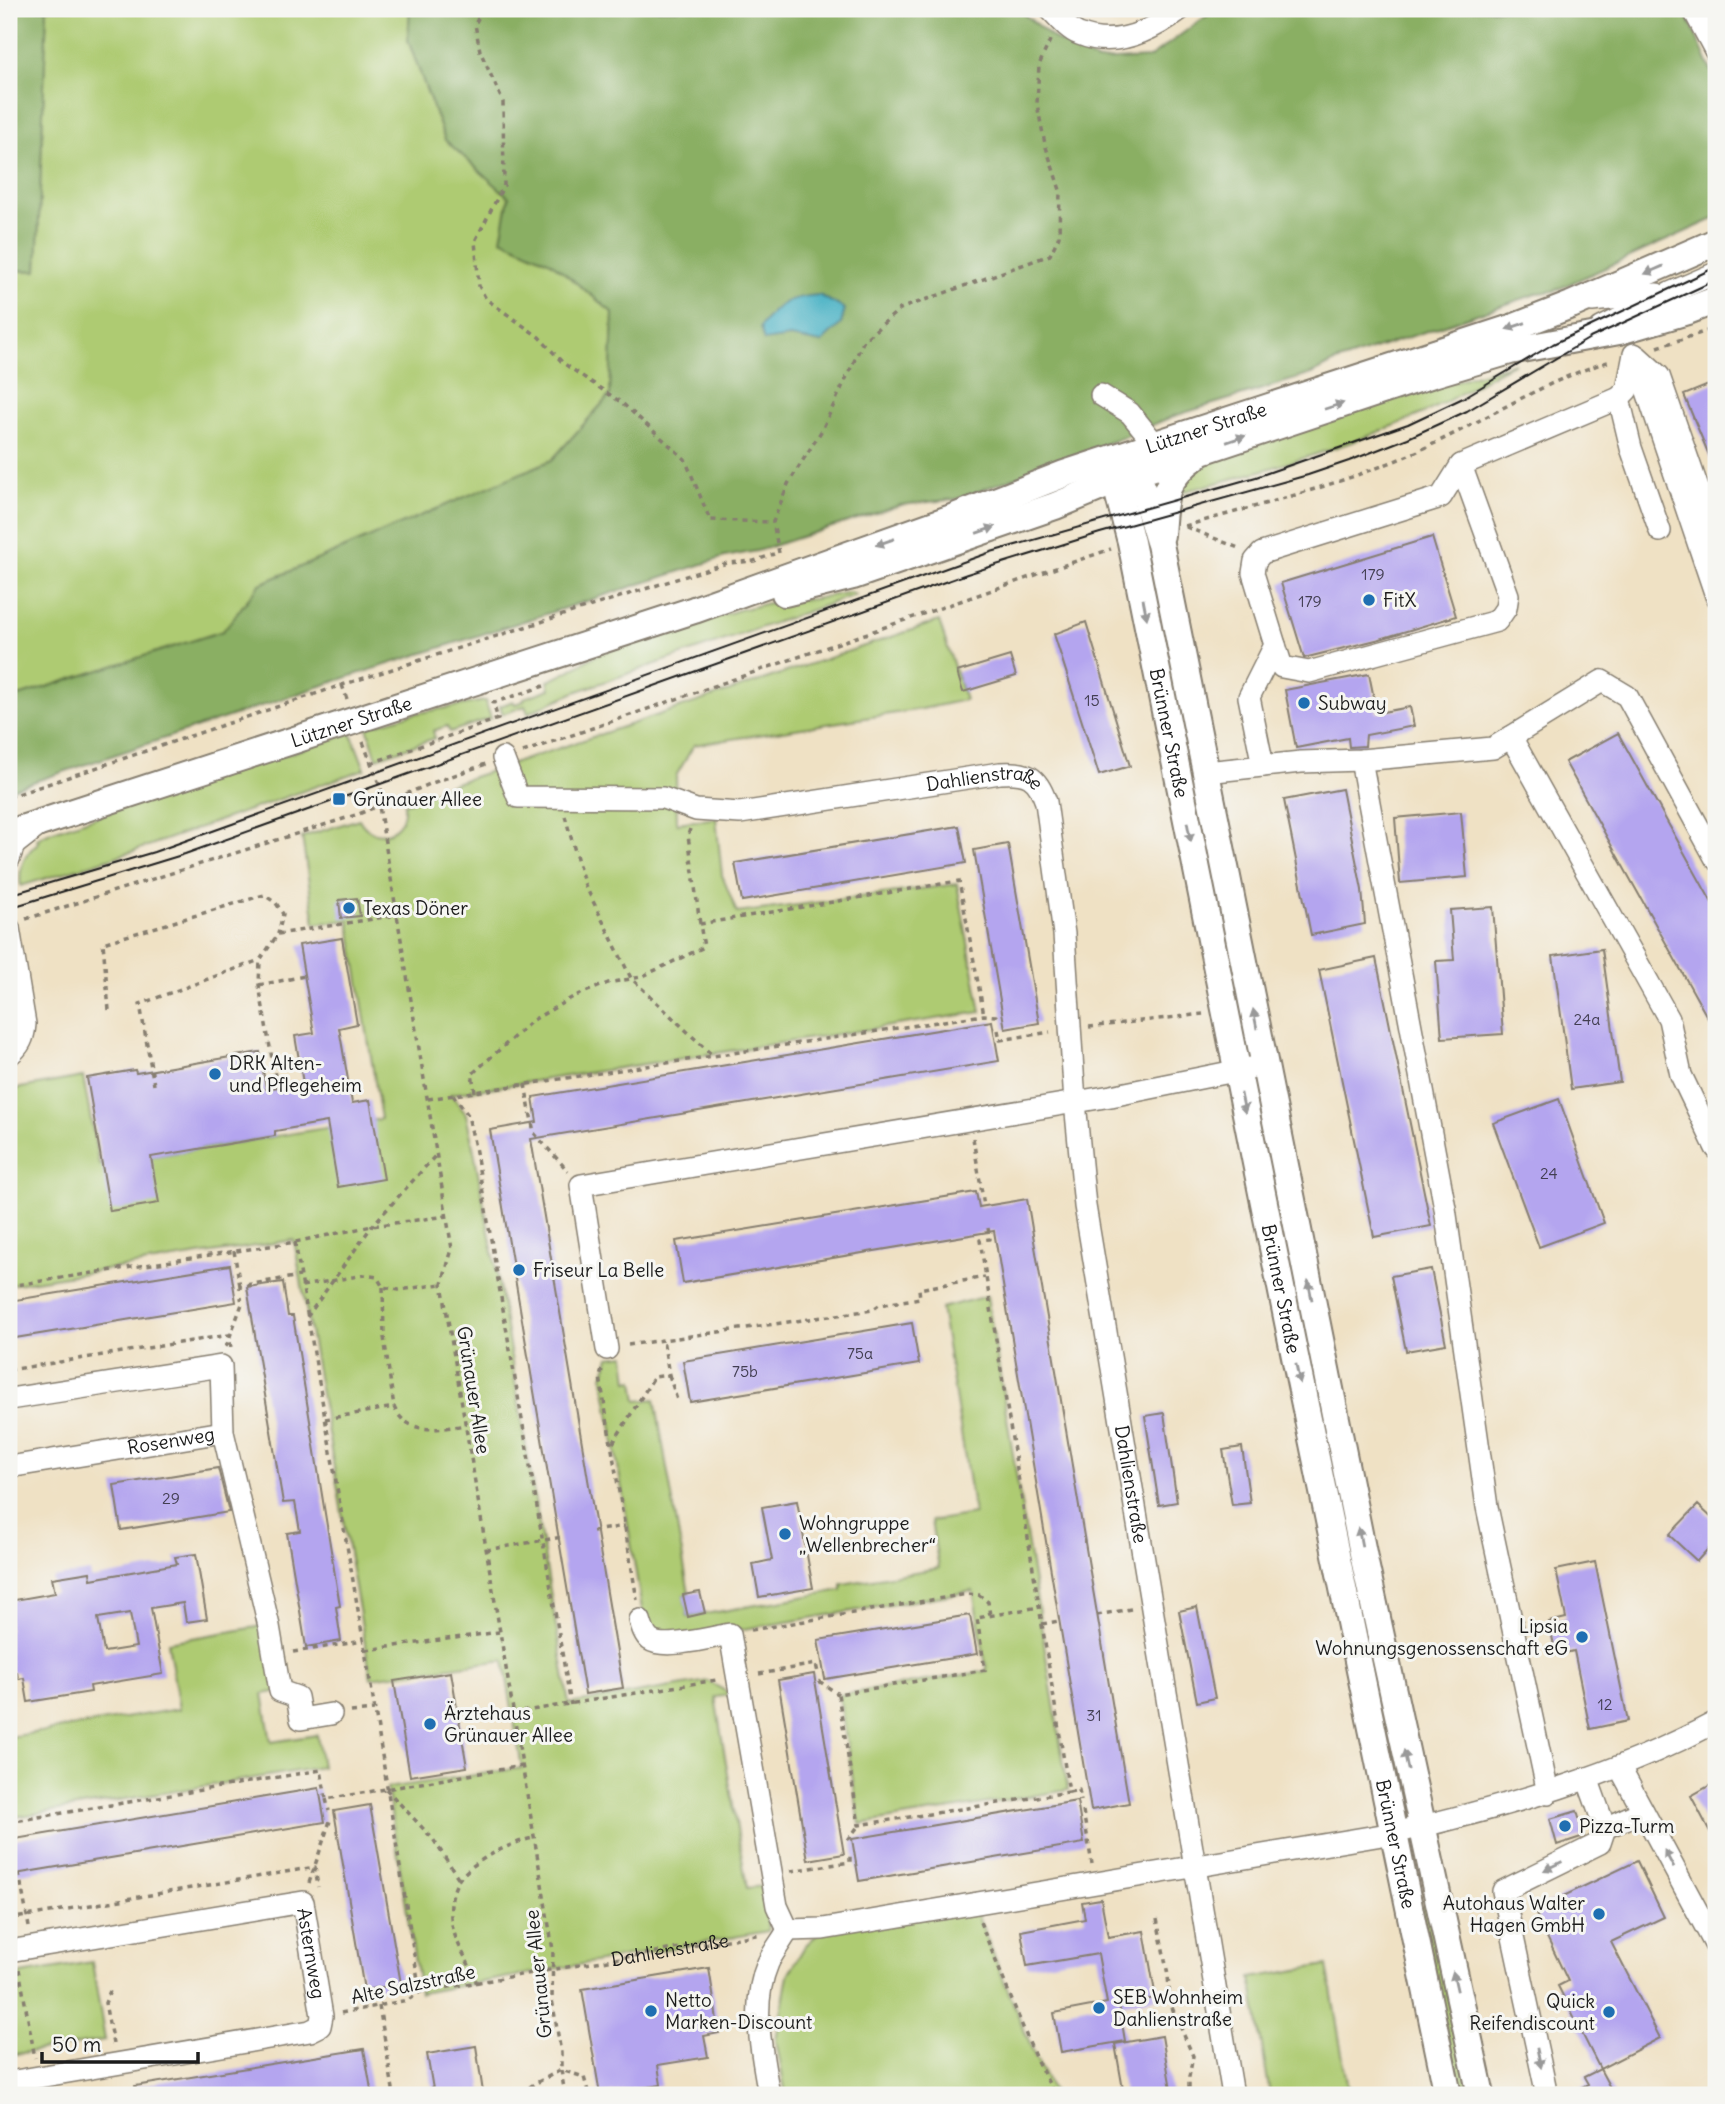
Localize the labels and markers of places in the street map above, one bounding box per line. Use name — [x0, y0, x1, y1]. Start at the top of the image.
place label: FitX — [1383, 588, 1416, 612]
marker: FitX — [1361, 592, 1377, 608]
place label: Subway — [1318, 691, 1387, 715]
marker: Subway — [1296, 695, 1312, 711]
place label: Grünauer Allee — [353, 787, 482, 811]
marker: Grünauer Allee — [331, 791, 347, 807]
place label: Texas Döner — [363, 896, 468, 920]
marker: Texas Döner — [341, 900, 357, 916]
place label: DRK Alten- und Pflegeheim — [229, 1051, 362, 1097]
marker: DRK Alten- und Pflegeheim — [207, 1066, 223, 1082]
place label: Friseur La Belle — [533, 1258, 664, 1282]
marker: Friseur La Belle — [511, 1262, 527, 1278]
place label: Wohngruppe „Wellenbrecher“ — [799, 1511, 936, 1557]
marker: Wohngruppe „Wellenbrecher“ — [777, 1526, 793, 1542]
place label: Lipsia Wohnungsgenossenschaft eG — [1315, 1614, 1568, 1660]
marker: Lipsia Wohnungsgenossenschaft eG — [1574, 1629, 1590, 1645]
place label: Ärztehaus Grünauer Allee — [444, 1701, 573, 1747]
marker: Ärztehaus Grünauer Allee — [422, 1716, 438, 1732]
place label: Pizza-Turm — [1579, 1814, 1675, 1838]
marker: Pizza-Turm — [1557, 1818, 1573, 1834]
place label: Autohaus Walter Hagen GmbH — [1443, 1891, 1585, 1937]
marker: Autohaus Walter Hagen GmbH — [1591, 1906, 1607, 1922]
place label: SEB Wohnheim Dahlienstraße — [1113, 1985, 1243, 2031]
place label: Netto Marken-Discount — [665, 1988, 813, 2034]
place label: Quick Reifendiscount — [1469, 1989, 1595, 2035]
marker: SEB Wohnheim Dahlienstraße — [1091, 2000, 1107, 2016]
marker: Netto Marken-Discount — [643, 2003, 659, 2019]
marker: Quick Reifendiscount — [1601, 2004, 1617, 2020]

